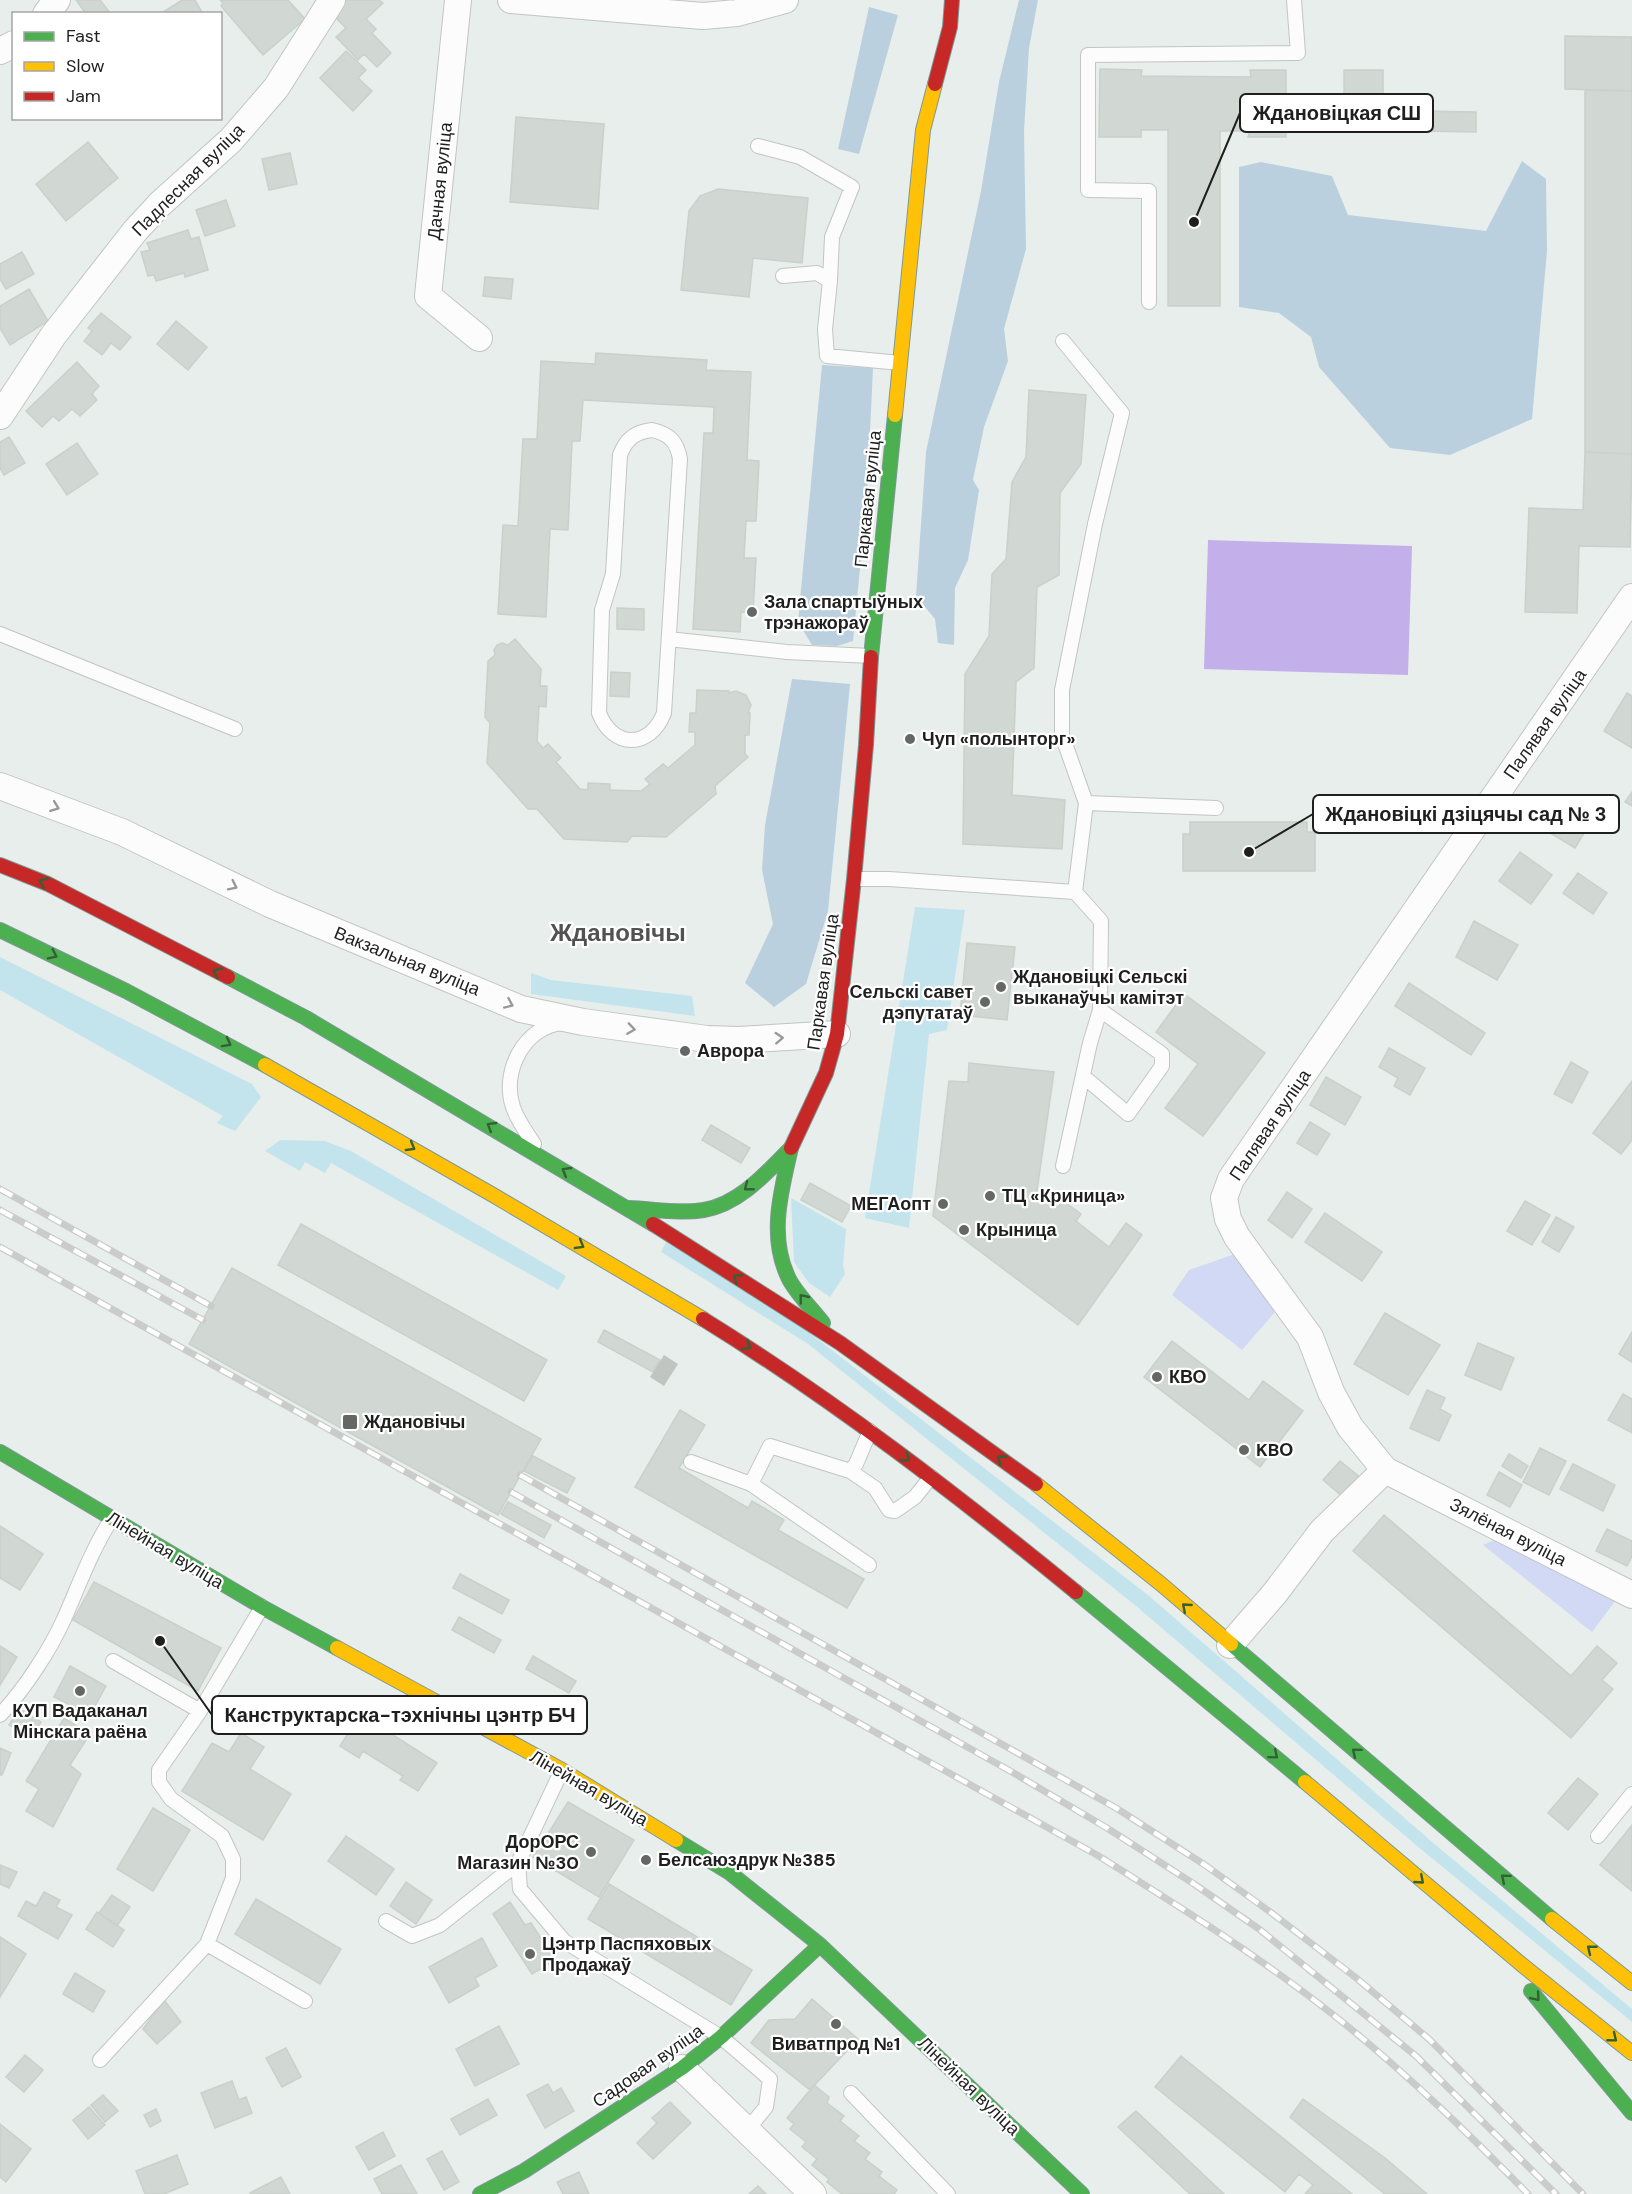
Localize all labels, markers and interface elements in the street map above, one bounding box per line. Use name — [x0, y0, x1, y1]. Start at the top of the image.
legend — [12, 12, 222, 120]
text: Fast — [66, 24, 101, 48]
text: Slow — [66, 54, 105, 78]
text: Jam — [66, 84, 101, 108]
callout: Ждановіцкая СШ — [1240, 94, 1433, 132]
text: Ждановіцкая СШ — [1252, 100, 1421, 126]
street label: Падлесная вуліца — [126, 118, 250, 242]
street label: Дачная вуліца — [422, 120, 458, 241]
street label: Паркавая вуліца — [849, 428, 887, 569]
place label: Зала спартыўных трэнажораў — [764, 590, 923, 635]
marker: Зала спартыўных трэнажораў — [745, 605, 759, 619]
street label: Палявая вуліца — [1498, 663, 1593, 784]
place label: Чуп «полынторг» — [922, 727, 1075, 751]
marker: Чуп «полынторг» — [903, 732, 917, 746]
callout: Ждановіцкі дзіцячы сад № 3 — [1313, 795, 1619, 833]
one-way arrow — [49, 800, 60, 812]
text: Ждановіцкі дзіцячы сад № 3 — [1324, 801, 1607, 827]
one-way arrow — [39, 877, 50, 889]
one-way arrow — [226, 879, 237, 890]
street label: Паркавая вуліца — [802, 911, 845, 1052]
district label: Ждановічы — [549, 917, 686, 948]
street label: Вакзальная вуліца — [330, 921, 484, 1002]
one-way arrow — [46, 948, 57, 960]
place label: Ждановіцкі Сельскі выканаўчы камітэт — [1012, 965, 1187, 1010]
one-way arrow — [212, 967, 223, 979]
place label: Сельскі савет дэпутатаў — [850, 980, 973, 1025]
marker: Ждановіцкі Сельскі выканаўчы камітэт — [994, 980, 1008, 994]
marker: Сельскі савет дэпутатаў — [978, 995, 992, 1009]
one-way arrow — [502, 996, 513, 1008]
one-way arrow — [626, 1022, 635, 1034]
one-way arrow — [774, 1031, 783, 1044]
one-way arrow — [221, 1036, 231, 1047]
place label: Аврора — [697, 1039, 765, 1063]
marker: Аврора — [678, 1044, 692, 1058]
street label: Палявая вуліца — [1224, 1064, 1317, 1185]
one-way arrow — [487, 1122, 497, 1133]
one-way arrow — [405, 1140, 415, 1152]
one-way arrow — [562, 1166, 572, 1178]
one-way arrow — [744, 1180, 755, 1191]
place label: ТЦ «Криница» — [1002, 1184, 1125, 1208]
marker: ТЦ «Криница» — [983, 1189, 997, 1203]
place label: МЕГАопт — [851, 1192, 931, 1216]
marker: МЕГАопт — [936, 1197, 950, 1211]
place label: Крыница — [976, 1218, 1058, 1242]
marker: Крыница — [957, 1223, 971, 1237]
one-way arrow — [574, 1238, 584, 1250]
one-way arrow — [733, 1274, 743, 1286]
one-way arrow — [799, 1294, 810, 1305]
one-way arrow — [740, 1339, 751, 1350]
place label: КВО — [1169, 1365, 1207, 1389]
marker: КВО — [1150, 1370, 1164, 1384]
place label: Ждановічы — [363, 1410, 465, 1434]
marker: Ждановічы — [341, 1413, 359, 1431]
place label: KBО — [1256, 1438, 1293, 1462]
marker: KBО — [1237, 1443, 1251, 1457]
one-way arrow — [899, 1451, 910, 1462]
one-way arrow — [996, 1455, 1007, 1466]
street label: Зялёная вуліца — [1445, 1492, 1571, 1572]
street label: Лінейная вуліца — [102, 1505, 229, 1595]
one-way arrow — [1182, 1603, 1193, 1614]
marker: КУП Вадаканал Мінскага раёна — [73, 1684, 87, 1698]
callout: Канструктарска-тэхнічны цэнтр БЧ — [212, 1696, 587, 1734]
place label: КУП Вадаканал Мінскага раёна — [12, 1699, 148, 1744]
text: Канструктарска-тэхнічны цэнтр БЧ — [224, 1702, 576, 1728]
street label: Лінейная вуліца — [525, 1744, 653, 1832]
one-way arrow — [1267, 1748, 1278, 1759]
one-way arrow — [1352, 1748, 1363, 1759]
place label: ДорОРС Магазин №30 — [457, 1830, 579, 1875]
marker: ДорОРС Магазин №30 — [584, 1845, 598, 1859]
place label: Белсаюздрук №385 — [658, 1848, 836, 1872]
marker: Белсаюздрук №385 — [639, 1853, 653, 1867]
one-way arrow — [1413, 1872, 1424, 1883]
one-way arrow — [1501, 1874, 1512, 1885]
place label: Цэнтр Паспяховых Продажаў — [542, 1932, 711, 1977]
one-way arrow — [1586, 1946, 1597, 1957]
marker: Цэнтр Паспяховых Продажаў — [523, 1947, 537, 1961]
one-way arrow — [1529, 1990, 1540, 2001]
marker: Виватпрод №1 — [829, 2017, 843, 2031]
street label: Садовая вуліца — [588, 2018, 709, 2113]
street label: Лінейная вуліца — [913, 2031, 1026, 2141]
one-way arrow — [1606, 2031, 1617, 2042]
place label: Виватпрод №1 — [772, 2032, 900, 2056]

